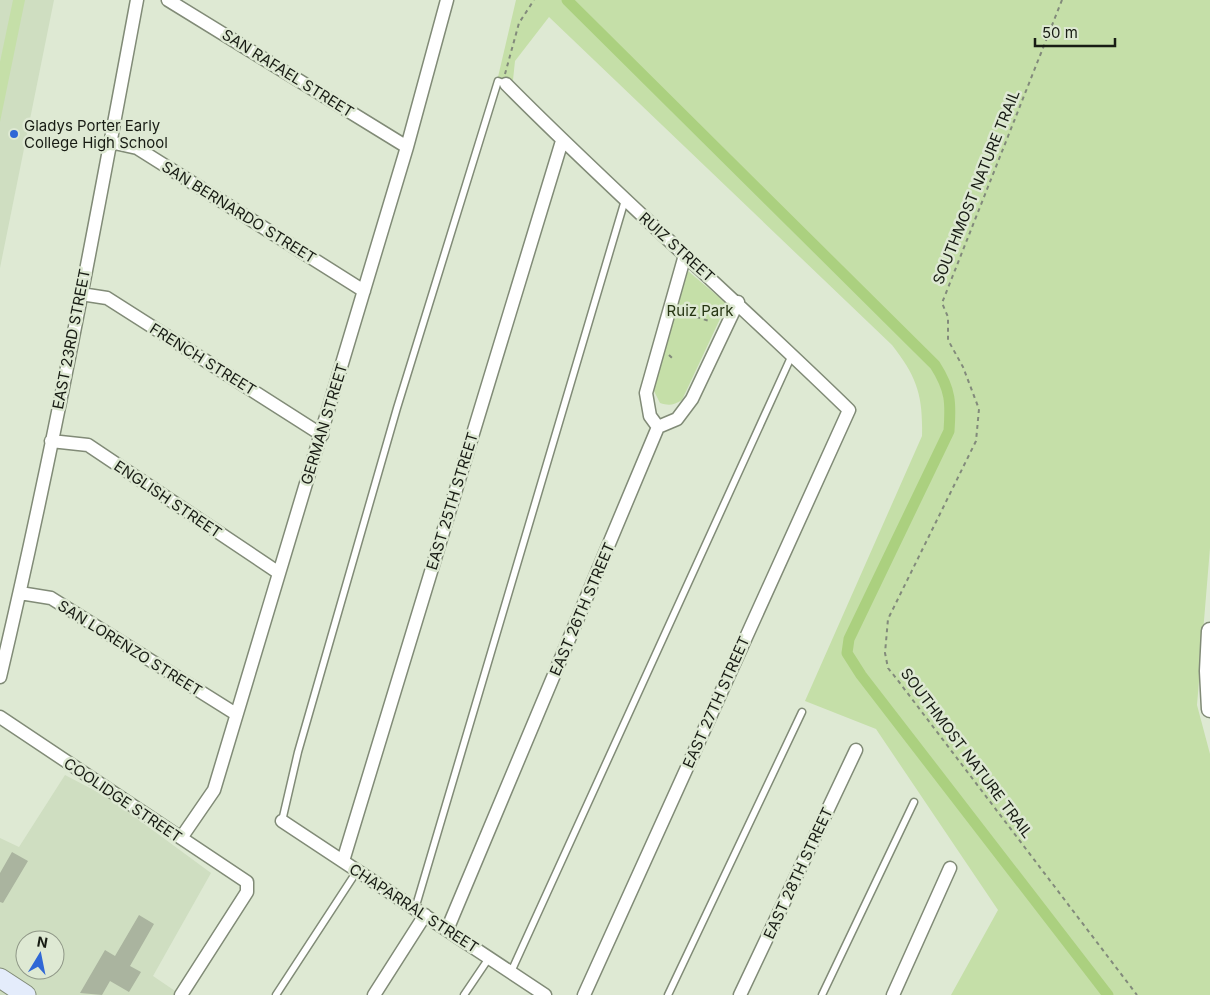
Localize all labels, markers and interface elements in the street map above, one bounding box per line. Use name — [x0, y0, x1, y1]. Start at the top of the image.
scale bar — [1035, 15, 1115, 47]
text: 50 m — [1042, 23, 1078, 42]
street label: SAN RAFAEL STREET — [219, 25, 357, 121]
street label: SOUTHMOST NATURE TRAIL — [928, 87, 1024, 287]
place label: Gladys Porter Early College High School — [24, 116, 168, 152]
marker: Gladys Porter Early College High School — [8, 128, 20, 140]
street label: SAN BERNARDO STREET — [158, 157, 320, 267]
street label: RUIZ STREET — [635, 208, 719, 286]
street label: EAST 23RD STREET — [48, 267, 94, 411]
park label: Ruiz Park — [667, 301, 734, 320]
street label: FRENCH STREET — [146, 319, 260, 399]
street label: GERMAN STREET — [297, 361, 351, 487]
street label: EAST 25TH STREET — [422, 430, 482, 572]
street label: ENGLISH STREET — [111, 456, 225, 542]
street label: EAST 26TH STREET — [545, 539, 619, 679]
street label: SAN LORENZO STREET — [54, 596, 206, 700]
street label: EAST 27TH STREET — [678, 633, 754, 771]
street label: SOUTHMOST NATURE TRAIL — [897, 664, 1037, 842]
street label: COOLIDGE STREET — [60, 753, 186, 847]
street label: EAST 28TH STREET — [759, 804, 837, 942]
street label: CHAPARRAL STREET — [346, 859, 482, 957]
north arrow — [15, 930, 65, 980]
text: N — [36, 932, 49, 951]

